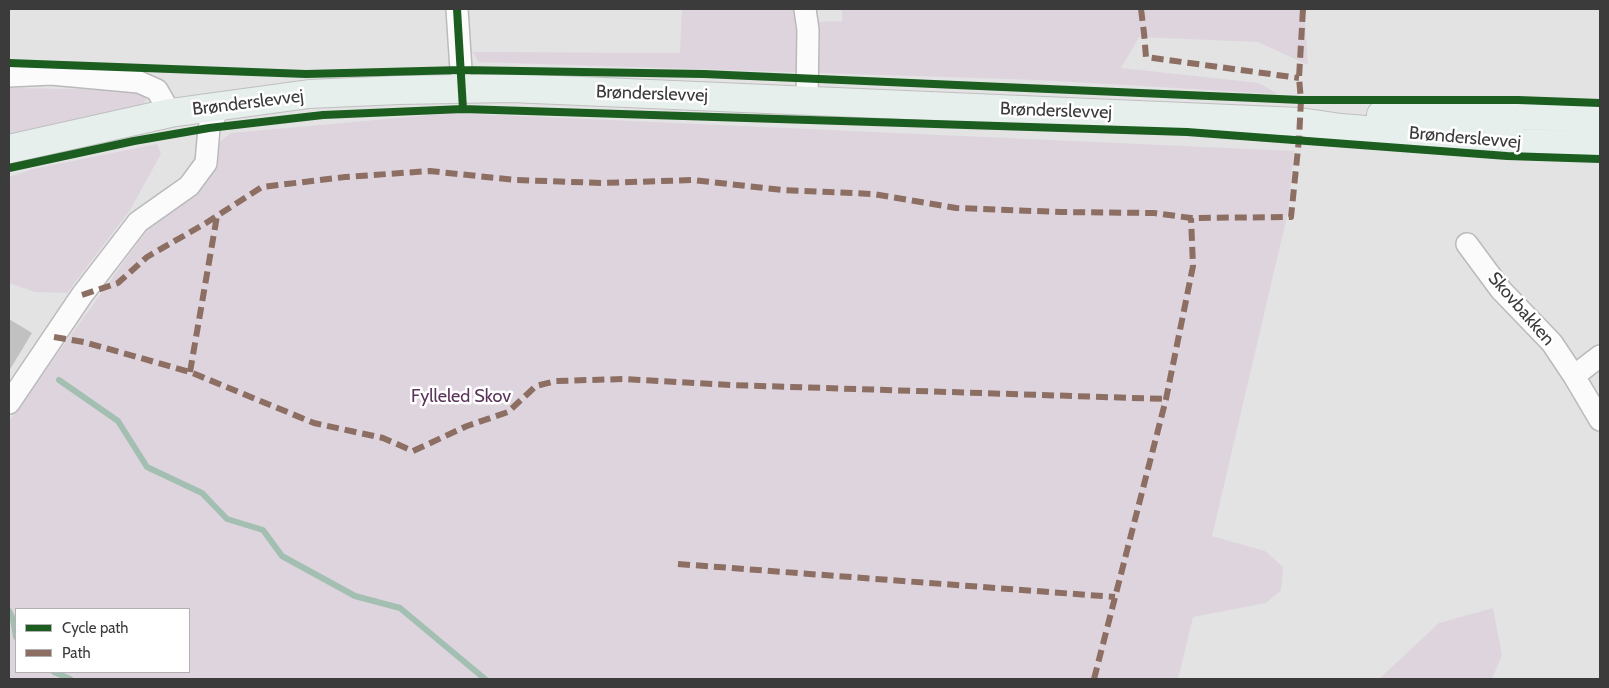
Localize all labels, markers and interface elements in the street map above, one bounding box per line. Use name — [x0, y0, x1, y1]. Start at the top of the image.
street label: Brønderslevvej — [596, 81, 708, 107]
street label: Brønderslevvej — [191, 85, 305, 121]
street label: Brønderslevvej — [1000, 98, 1112, 124]
street label: Brønderslevvej — [1408, 122, 1522, 154]
street label: Skovbakken — [1483, 268, 1559, 350]
park label: Fylleled Skov — [411, 386, 511, 408]
legend — [15, 608, 190, 673]
text: Cycle path — [62, 619, 128, 637]
text: Path — [62, 644, 91, 662]

